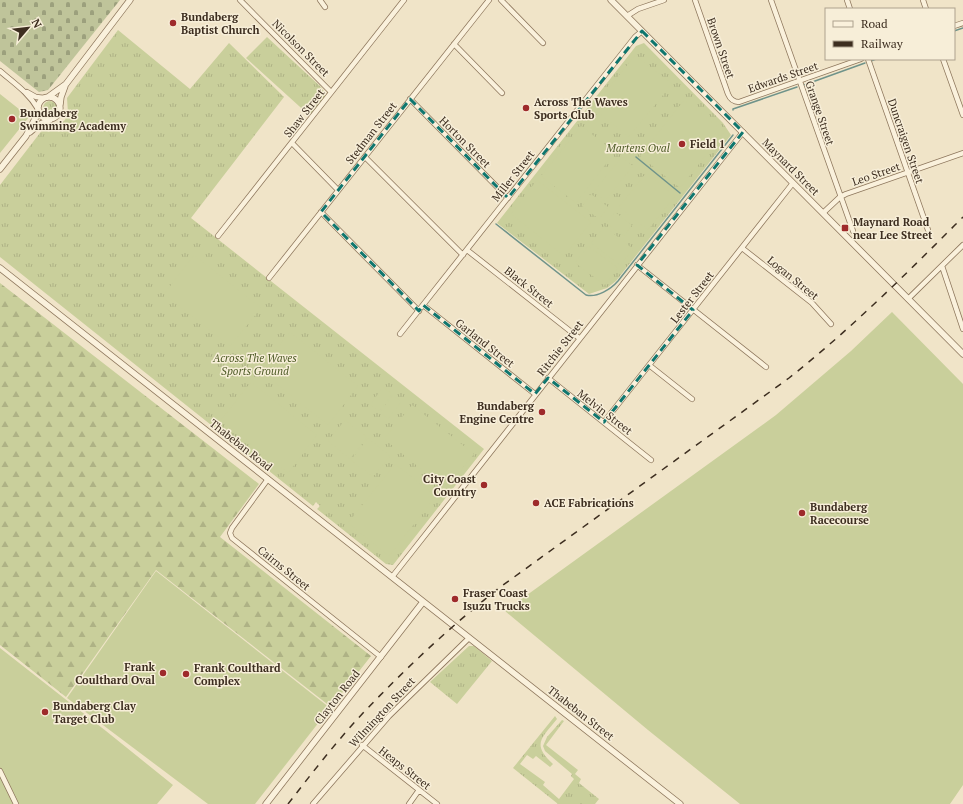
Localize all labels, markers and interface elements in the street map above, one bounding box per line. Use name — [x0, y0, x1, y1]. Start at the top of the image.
north arrow — [8, 8, 48, 48]
legend — [825, 8, 955, 60]
place label: Bundaberg Baptist Church — [181, 10, 259, 37]
text: N — [29, 16, 45, 31]
street label: Brown Street — [704, 16, 738, 80]
text: Road — [861, 16, 888, 31]
street label: Nicolson Street — [270, 17, 332, 79]
marker: Bundaberg Baptist Church — [168, 18, 178, 28]
text: Railway — [861, 36, 904, 51]
street label: Edwards Street — [746, 58, 820, 96]
street label: Grange Street — [802, 79, 838, 147]
street label: Shaw Street — [281, 86, 327, 140]
place label: Across The Waves Sports Club — [534, 95, 628, 122]
street label: Duncraigen Street — [885, 97, 927, 185]
street label: Stedman Street — [342, 99, 400, 167]
marker: Across The Waves Sports Club — [521, 103, 531, 113]
place label: Bundaberg Swimming Academy — [20, 106, 126, 133]
street label: Horton Street — [436, 113, 494, 171]
marker: Bundaberg Swimming Academy — [7, 114, 17, 124]
street label: Maynard Street — [760, 136, 822, 198]
place label: Field 1 — [690, 137, 725, 151]
marker: Field 1 — [677, 139, 687, 149]
park label: Martens Oval — [605, 141, 670, 155]
street label: Miller Street — [489, 148, 537, 204]
street label: Leo Street — [850, 159, 902, 189]
place label: Maynard Road near Lee Street — [853, 215, 933, 242]
marker: Maynard Road near Lee Street — [840, 223, 850, 233]
street label: Logan Street — [764, 253, 822, 303]
street label: Black Street — [502, 263, 556, 311]
street label: Lester Street — [667, 268, 717, 326]
street label: Garland Street — [453, 316, 517, 370]
street label: Ritchie Street — [534, 317, 586, 379]
park label: Across The Waves Sports Ground — [212, 351, 297, 378]
street label: Melvin Street — [575, 386, 635, 438]
place label: Bundaberg Engine Centre — [459, 399, 535, 426]
marker: Bundaberg Engine Centre — [537, 407, 547, 417]
street label: Thabeban Road — [207, 416, 275, 474]
place label: City Coast Country — [423, 472, 477, 499]
marker: City Coast Country — [479, 480, 489, 490]
place label: ACE Fabrications — [544, 496, 634, 510]
marker: ACE Fabrications — [531, 498, 541, 508]
place label: Bundaberg Racecourse — [810, 500, 869, 527]
marker: Bundaberg Racecourse — [797, 508, 807, 518]
street label: Cairns Street — [255, 543, 313, 593]
place label: Fraser Coast Isuzu Trucks — [463, 586, 530, 613]
marker: Fraser Coast Isuzu Trucks — [450, 594, 460, 604]
place label: Frank Coulthard Oval — [75, 660, 156, 687]
place label: Frank Coulthard Complex — [194, 661, 281, 688]
street label: Clayton Road — [311, 667, 363, 727]
marker: Frank Coulthard Oval — [158, 668, 168, 678]
marker: Frank Coulthard Complex — [181, 669, 191, 679]
street label: Wilmington Street — [346, 674, 418, 750]
street label: Thabeban Street — [545, 683, 617, 743]
place label: Bundaberg Clay Target Club — [53, 699, 136, 726]
marker: Bundaberg Clay Target Club — [40, 707, 50, 717]
street label: Heaps Street — [376, 743, 434, 793]

